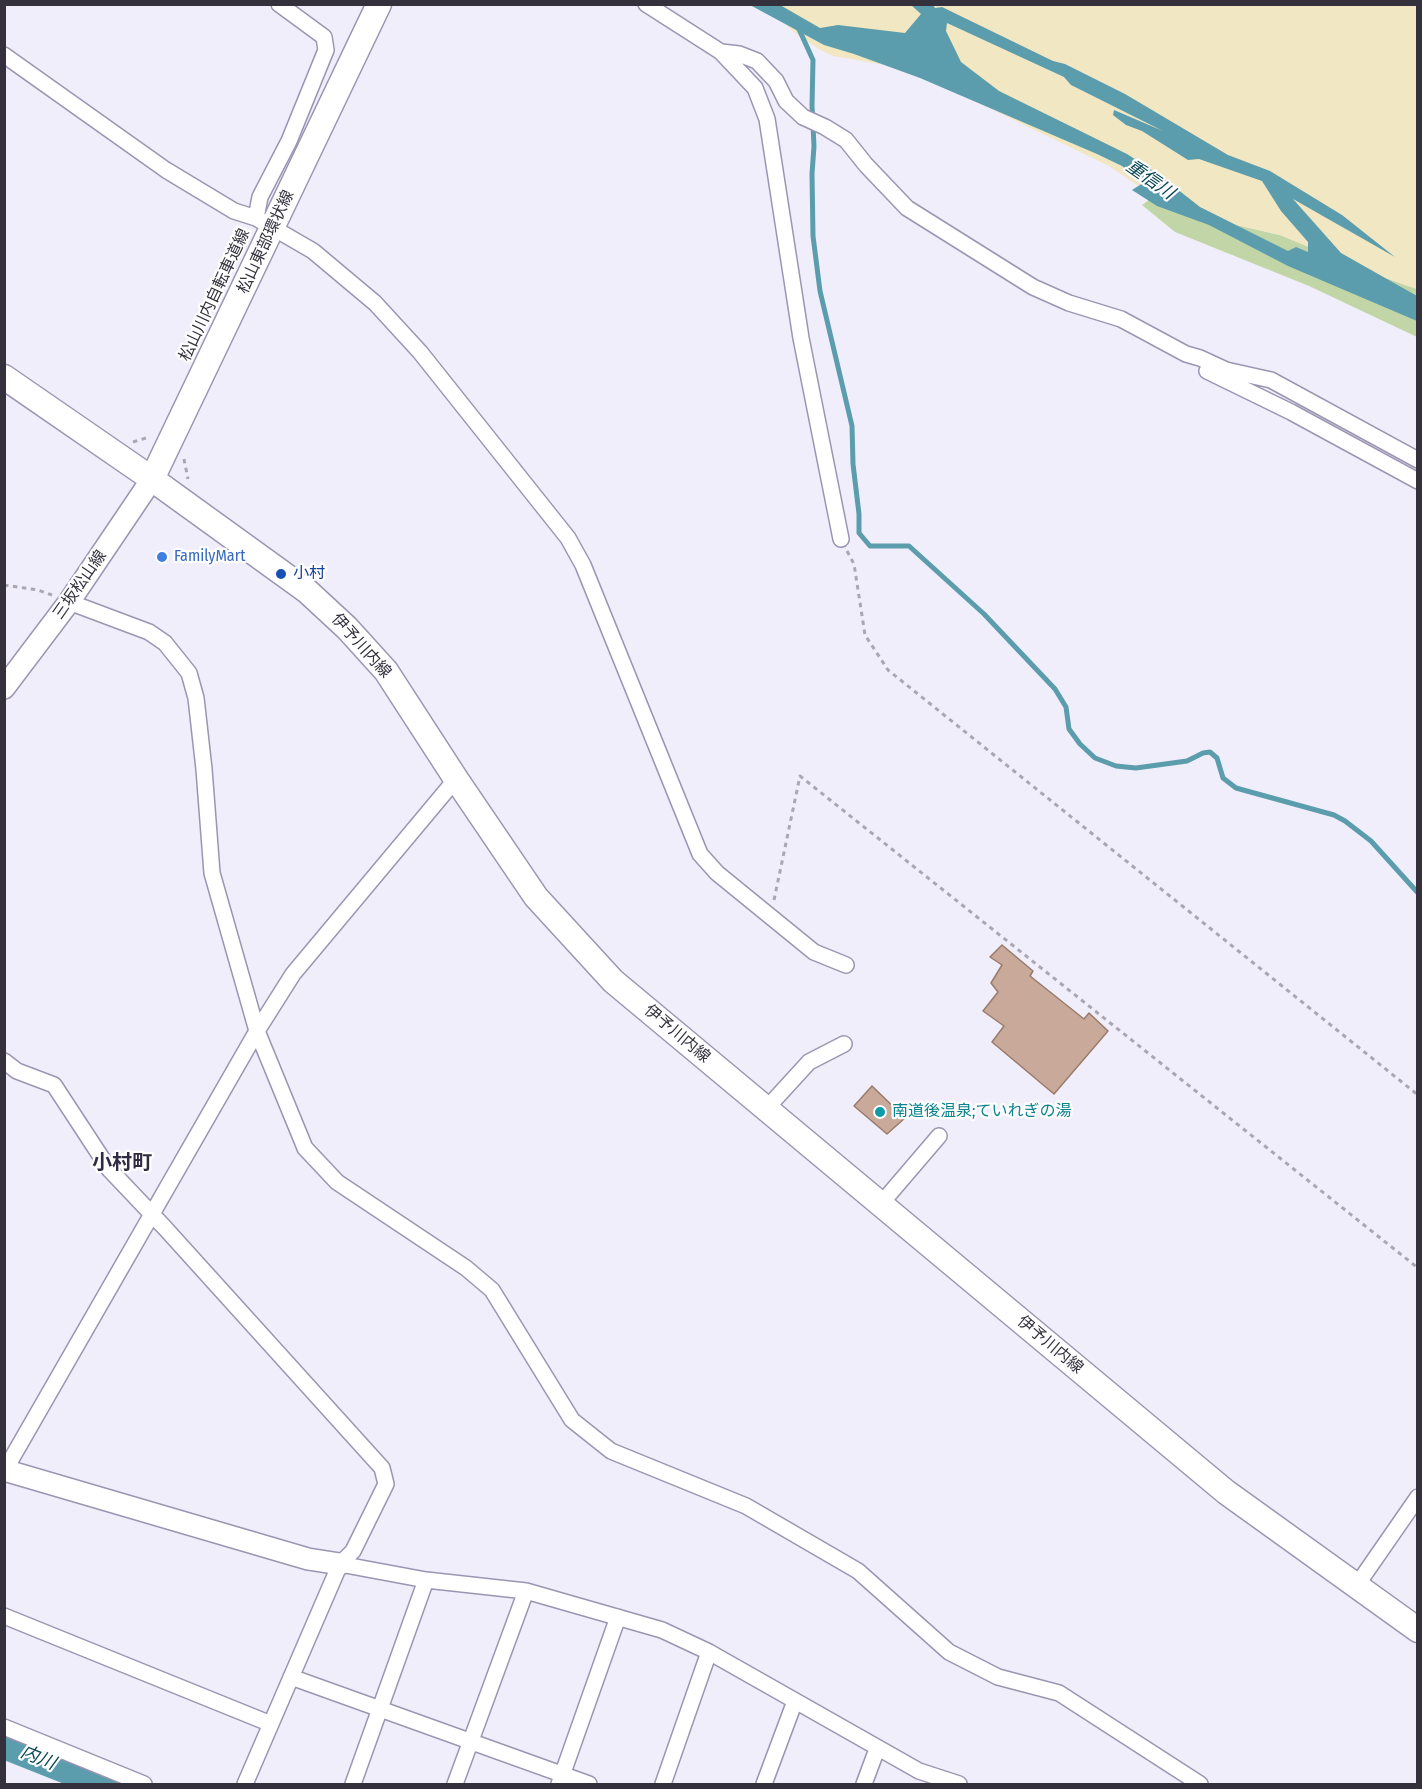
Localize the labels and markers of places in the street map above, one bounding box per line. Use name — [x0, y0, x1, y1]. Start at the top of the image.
place label: FamilyMart — [174, 547, 245, 567]
marker: FamilyMart — [155, 550, 169, 564]
place label: 小村 — [293, 564, 325, 584]
marker: 小村 — [274, 567, 288, 581]
place label: 南道後温泉;ていれぎの湯 — [892, 1102, 1071, 1122]
marker: 南道後温泉;ていれぎの湯 — [873, 1105, 887, 1119]

